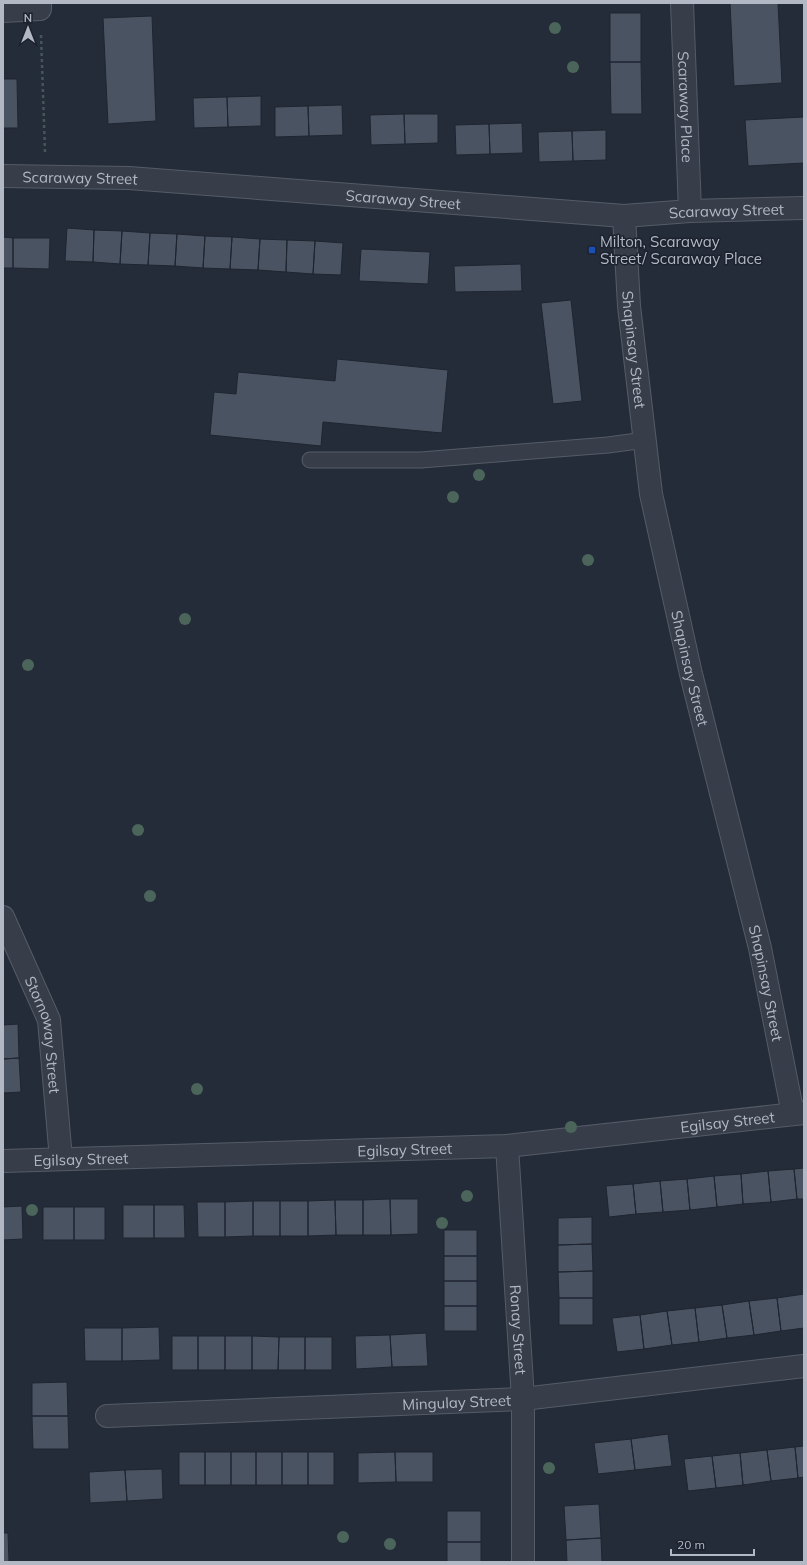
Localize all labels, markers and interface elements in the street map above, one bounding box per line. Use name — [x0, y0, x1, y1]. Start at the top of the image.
north arrow — [8, 8, 48, 48]
text: N — [24, 11, 32, 25]
street label: Scaraway Place — [674, 51, 698, 163]
street label: Scaraway Street — [22, 167, 138, 188]
street label: Scaraway Street — [345, 185, 461, 213]
street label: Scaraway Street — [668, 199, 784, 222]
place label: Milton, Scaraway Street/ Scaraway Place — [600, 232, 762, 268]
marker: Milton, Scaraway Street/ Scaraway Place — [587, 245, 597, 255]
street label: Shapinsay Street — [619, 290, 650, 409]
street label: Shapinsay Street — [668, 608, 713, 728]
street label: Shapinsay Street — [745, 923, 788, 1043]
street label: Stornoway Street — [21, 973, 65, 1094]
street label: Egilsay Street — [679, 1107, 776, 1136]
street label: Egilsay Street — [357, 1138, 452, 1160]
street label: Egilsay Street — [33, 1148, 129, 1170]
street label: Ronay Street — [506, 1284, 531, 1375]
street label: Mingulay Street — [402, 1390, 512, 1413]
scale bar — [671, 1531, 754, 1557]
text: 20 m — [677, 1537, 705, 1552]

